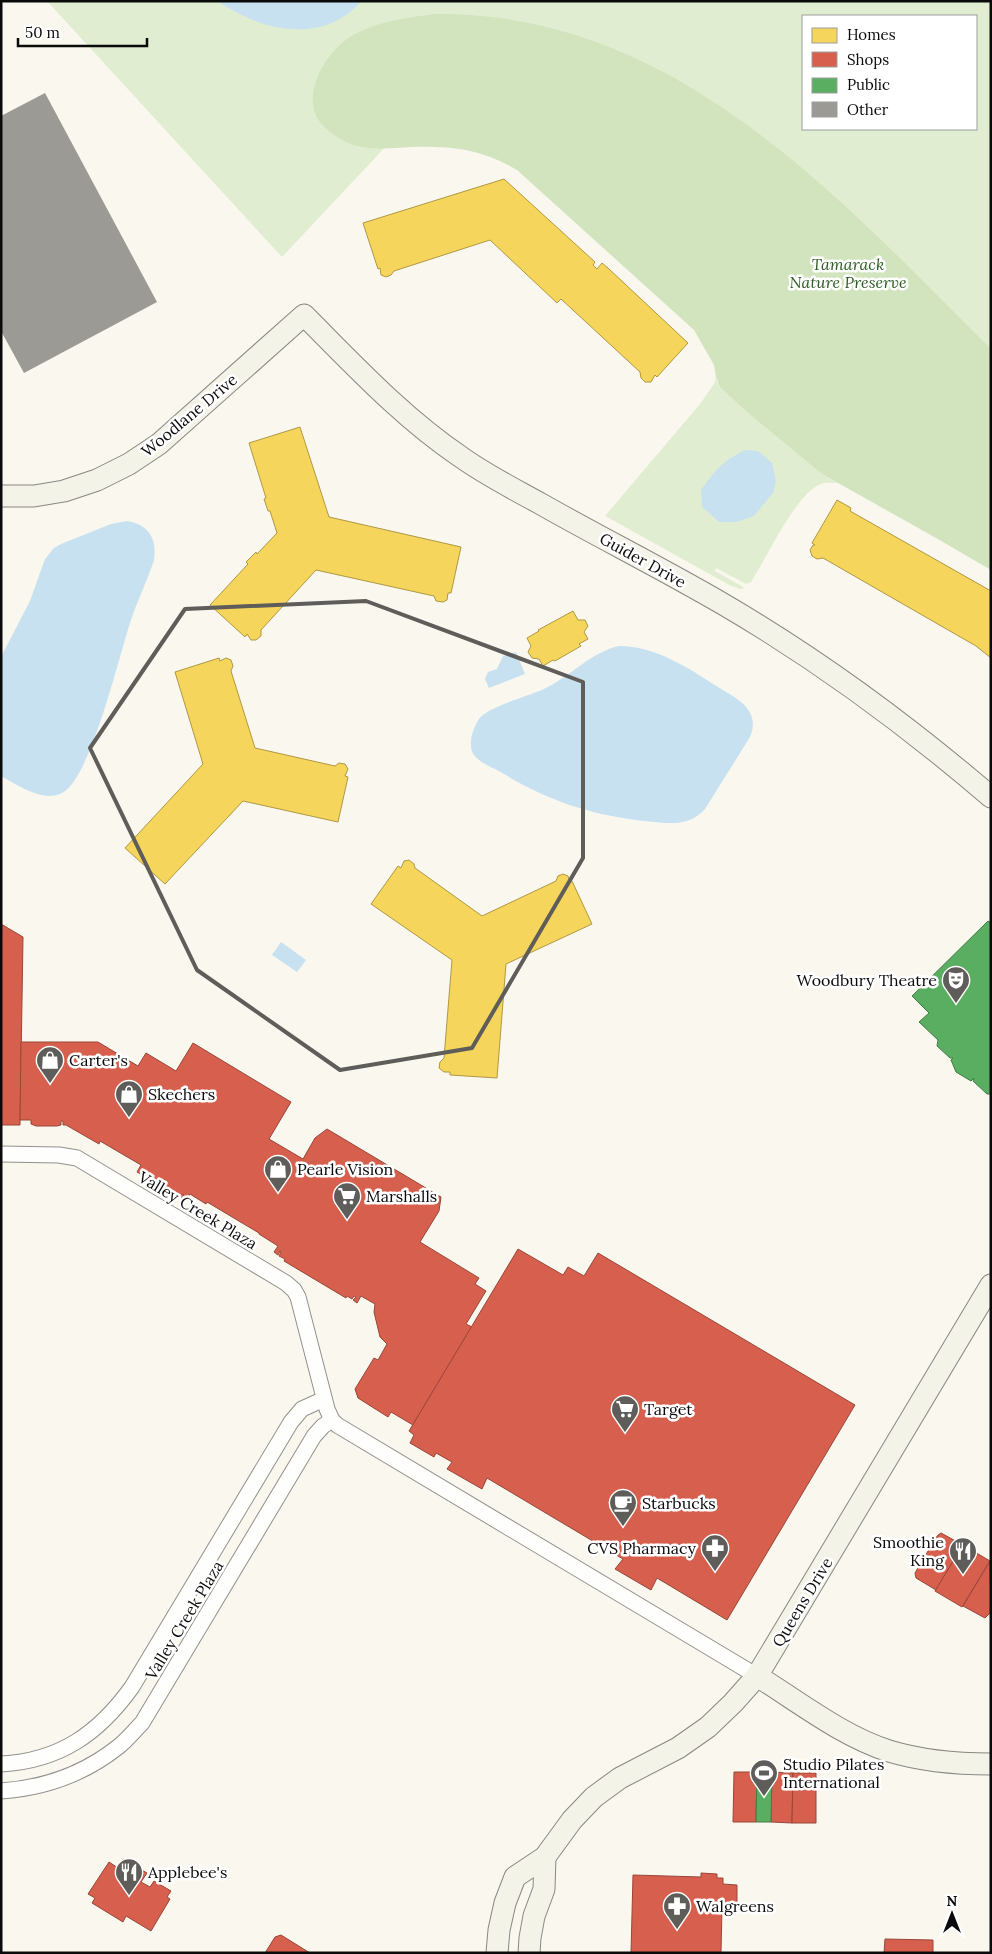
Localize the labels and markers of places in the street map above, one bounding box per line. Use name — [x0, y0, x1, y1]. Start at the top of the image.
theatre icon: Woodbury Theatre — [941, 965, 971, 1004]
place label: Woodbury Theatre — [796, 970, 937, 990]
shop icon: Carter's — [35, 1045, 65, 1084]
place label: Carter's — [69, 1050, 128, 1070]
shop icon: Skechers — [114, 1079, 144, 1118]
place label: Skechers — [148, 1084, 215, 1104]
shop icon: Pearle Vision — [263, 1154, 293, 1193]
place label: Pearle Vision — [297, 1159, 393, 1179]
supermarket icon: Marshalls — [332, 1181, 362, 1220]
place label: Marshalls — [366, 1186, 437, 1206]
supermarket icon: Target — [610, 1394, 640, 1433]
place label: Target — [644, 1399, 693, 1419]
cafe icon: Starbucks — [608, 1488, 638, 1527]
place label: Starbucks — [642, 1493, 716, 1513]
place label: Smoothie King — [873, 1532, 945, 1570]
pharmacy icon: CVS Pharmacy — [700, 1533, 730, 1572]
restaurant icon: Smoothie King — [948, 1536, 978, 1575]
place label: CVS Pharmacy — [587, 1538, 697, 1558]
place label: Studio Pilates International — [783, 1754, 884, 1792]
sports icon: Studio Pilates International — [749, 1758, 779, 1797]
restaurant icon: Applebee's — [114, 1857, 144, 1896]
place label: Applebee's — [147, 1862, 227, 1882]
pharmacy icon: Walgreens — [662, 1891, 692, 1930]
place label: Walgreens — [696, 1896, 774, 1916]

